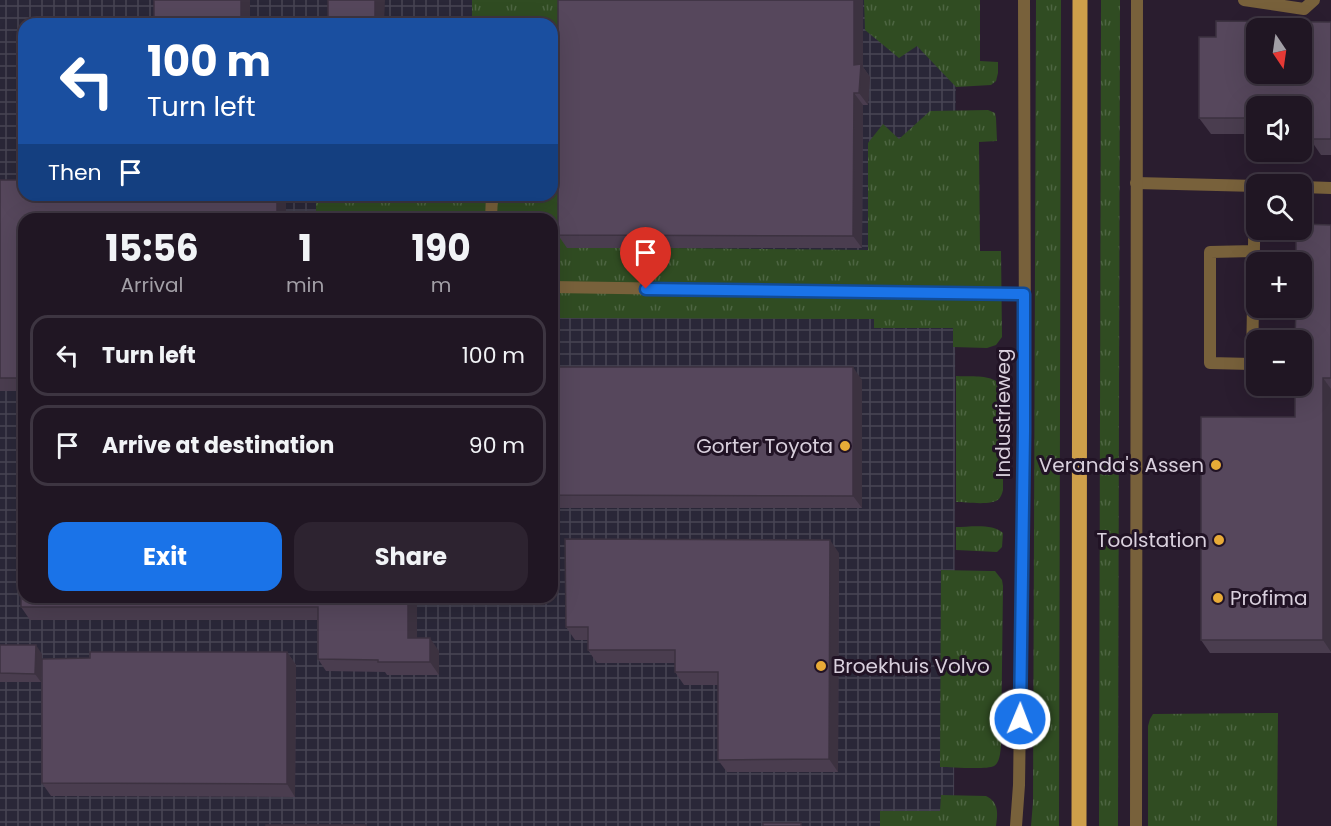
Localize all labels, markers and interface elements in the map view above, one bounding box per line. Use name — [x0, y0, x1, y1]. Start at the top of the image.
north arrow — [1246, 18, 1312, 84]
map controls — [1246, 18, 1312, 396]
text: 100 m — [147, 32, 271, 91]
icon: left — [48, 42, 126, 120]
text: Turn left — [147, 88, 256, 125]
button: sound — [1246, 96, 1312, 162]
icon: arrive — [114, 156, 147, 189]
text: Then — [48, 157, 102, 188]
button: search — [1246, 174, 1312, 240]
text: 15:56 — [105, 223, 199, 274]
text: 1 — [298, 223, 312, 274]
text: 190 — [412, 223, 471, 274]
pin — [620, 227, 671, 289]
icon: arrive — [629, 236, 662, 269]
button: + — [1246, 252, 1312, 318]
text: Arrival — [121, 271, 183, 299]
text: min — [286, 271, 324, 299]
text: m — [431, 271, 451, 299]
button: − — [1246, 330, 1312, 396]
icon: left — [51, 339, 84, 372]
text: Turn left — [102, 340, 196, 371]
text: 100 m — [462, 340, 525, 371]
street label: Industrieweg — [989, 349, 1017, 477]
icon: arrive — [51, 429, 84, 462]
text: Arrive at destination — [102, 430, 334, 461]
text: 90 m — [469, 430, 525, 461]
place label: Gorter Toyota — [696, 432, 833, 460]
marker: Gorter Toyota — [838, 439, 852, 453]
place label: Veranda's Assen — [1039, 451, 1204, 479]
marker: Veranda's Assen — [1209, 458, 1223, 472]
button: Exit — [48, 522, 282, 591]
button: Share — [294, 522, 528, 591]
place label: Toolstation — [1097, 526, 1207, 554]
marker: Toolstation — [1212, 533, 1226, 547]
place label: Profima — [1230, 584, 1307, 612]
marker: Profima — [1211, 591, 1225, 605]
place label: Broekhuis Volvo — [833, 652, 990, 680]
marker: Broekhuis Volvo — [814, 659, 828, 673]
position arrow — [988, 687, 1052, 751]

